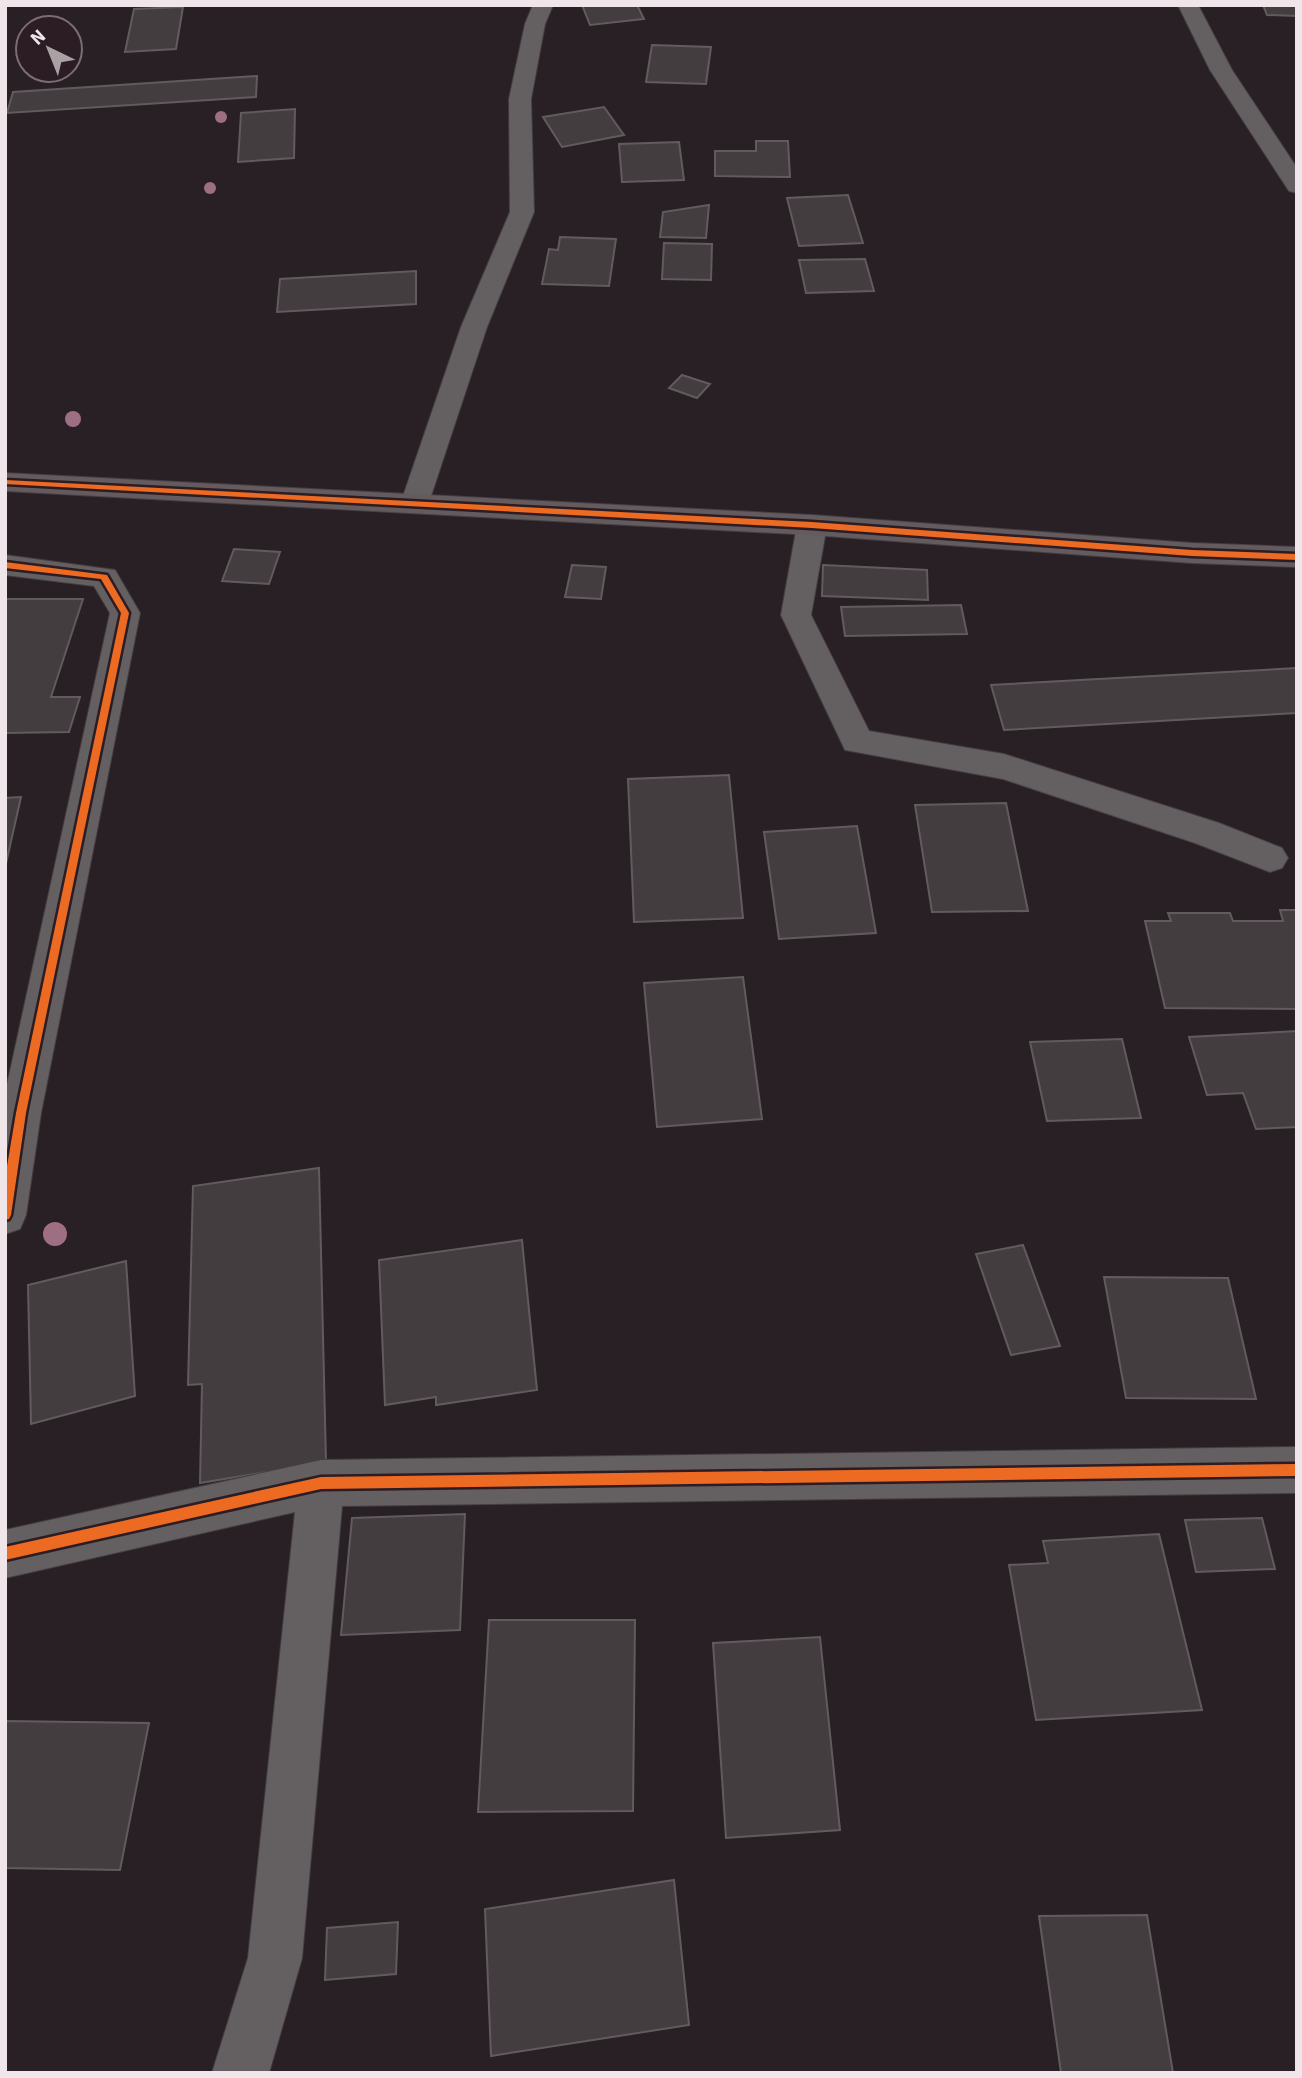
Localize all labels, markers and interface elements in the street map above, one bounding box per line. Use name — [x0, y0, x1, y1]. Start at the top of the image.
north arrow — [14, 14, 84, 84]
text: N — [25, 23, 52, 52]

